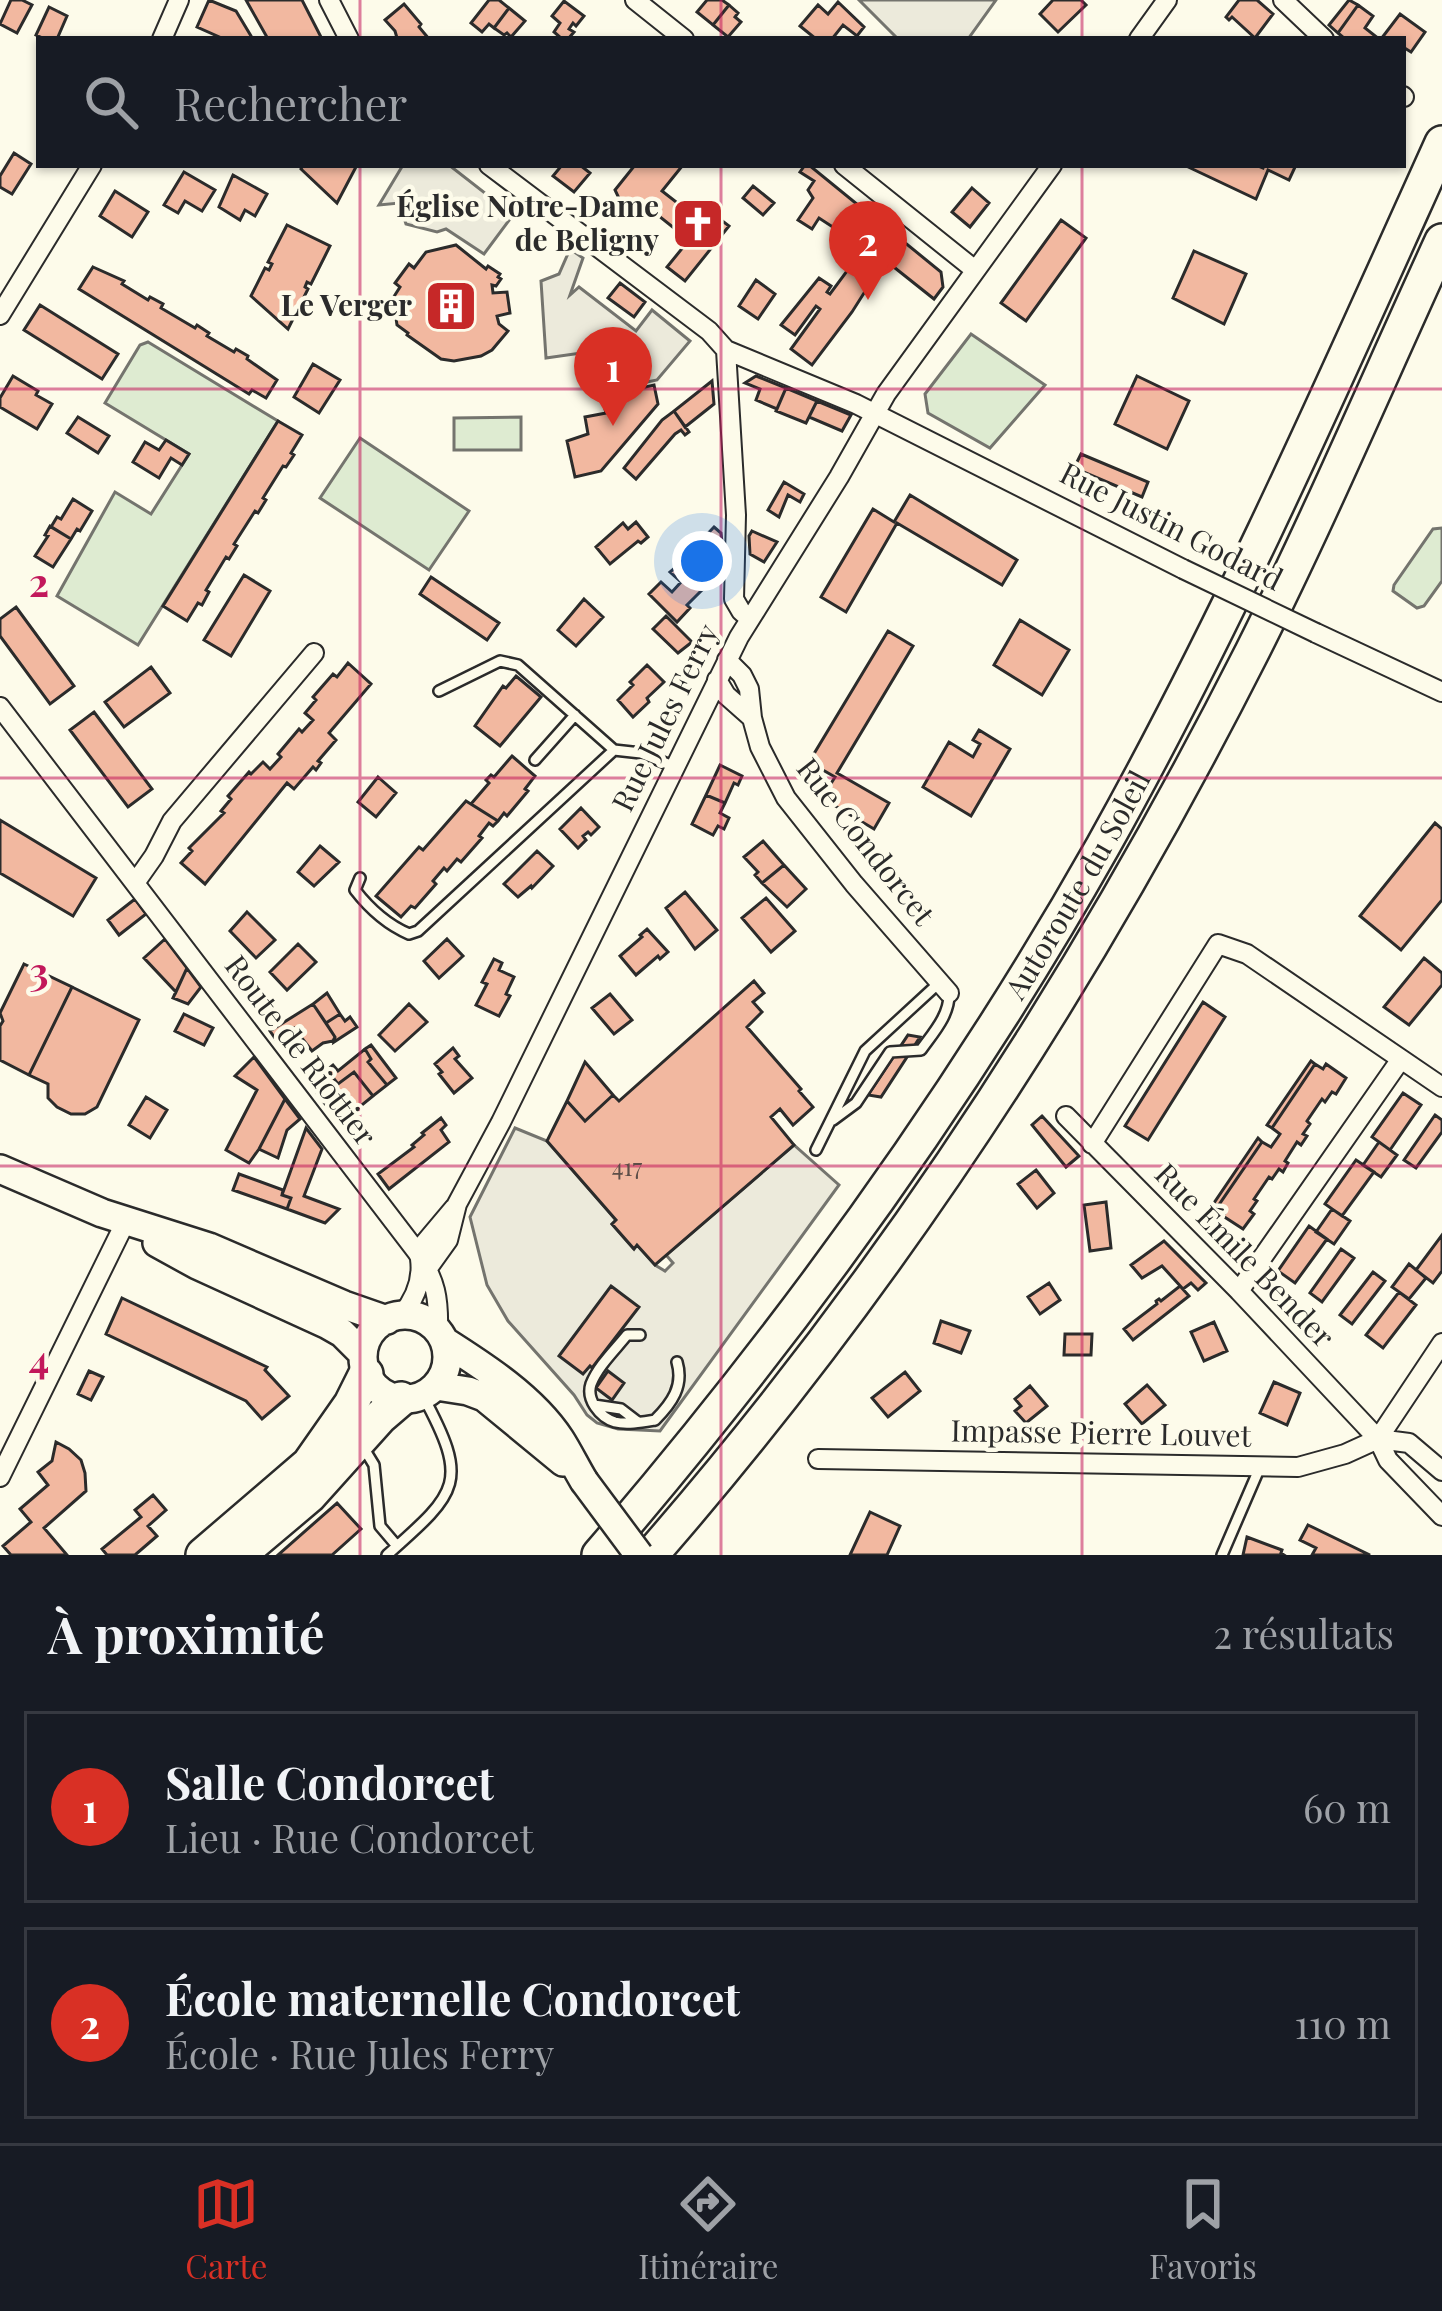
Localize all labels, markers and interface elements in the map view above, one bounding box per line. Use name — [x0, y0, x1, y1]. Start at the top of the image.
search box — [36, 36, 1406, 168]
icon: search — [78, 69, 144, 135]
text: Rechercher — [174, 72, 407, 132]
place label: Église Notre-Dame de Beligny — [396, 185, 659, 259]
church icon: Église Notre-Dame de Beligny — [670, 196, 726, 252]
pin: 2 — [829, 201, 907, 300]
building icon: Le Verger — [423, 278, 479, 334]
place label: Le Verger — [281, 284, 412, 324]
pin: 1 — [574, 327, 652, 426]
street label: Rue Justin Godard — [1054, 452, 1290, 599]
your location — [672, 531, 732, 591]
text: 2 — [29, 555, 49, 607]
street label: Rue Jules Ferry — [602, 617, 727, 818]
street label: Rue Condorcet — [789, 749, 945, 933]
street label: Autoroute du Soleil — [994, 763, 1159, 1007]
text: 3 — [29, 944, 49, 996]
street label: Route de Riottier — [217, 946, 386, 1153]
house number: 417 — [612, 1150, 642, 1182]
street label: Rue Émile Bender — [1147, 1154, 1344, 1356]
text: 4 — [29, 1332, 49, 1384]
street label: Impasse Pierre Louvet — [950, 1409, 1252, 1455]
text: À proximité — [48, 1599, 325, 1667]
text: 2 résultats — [1214, 1607, 1394, 1659]
text: Salle Condorcet — [165, 1751, 494, 1811]
text: 1 — [83, 1781, 97, 1833]
text: 60 m — [1303, 1781, 1391, 1833]
text: Lieu · Rue Condorcet — [165, 1811, 533, 1863]
text: École maternelle Condorcet — [165, 1967, 740, 2027]
text: 2 — [80, 1997, 100, 2049]
text: 110 m — [1294, 1997, 1391, 2049]
text: École · Rue Jules Ferry — [165, 2027, 554, 2079]
tab: Carte — [185, 2171, 268, 2287]
tab: Itinéraire — [638, 2171, 778, 2287]
tab: Favoris — [1149, 2171, 1257, 2287]

